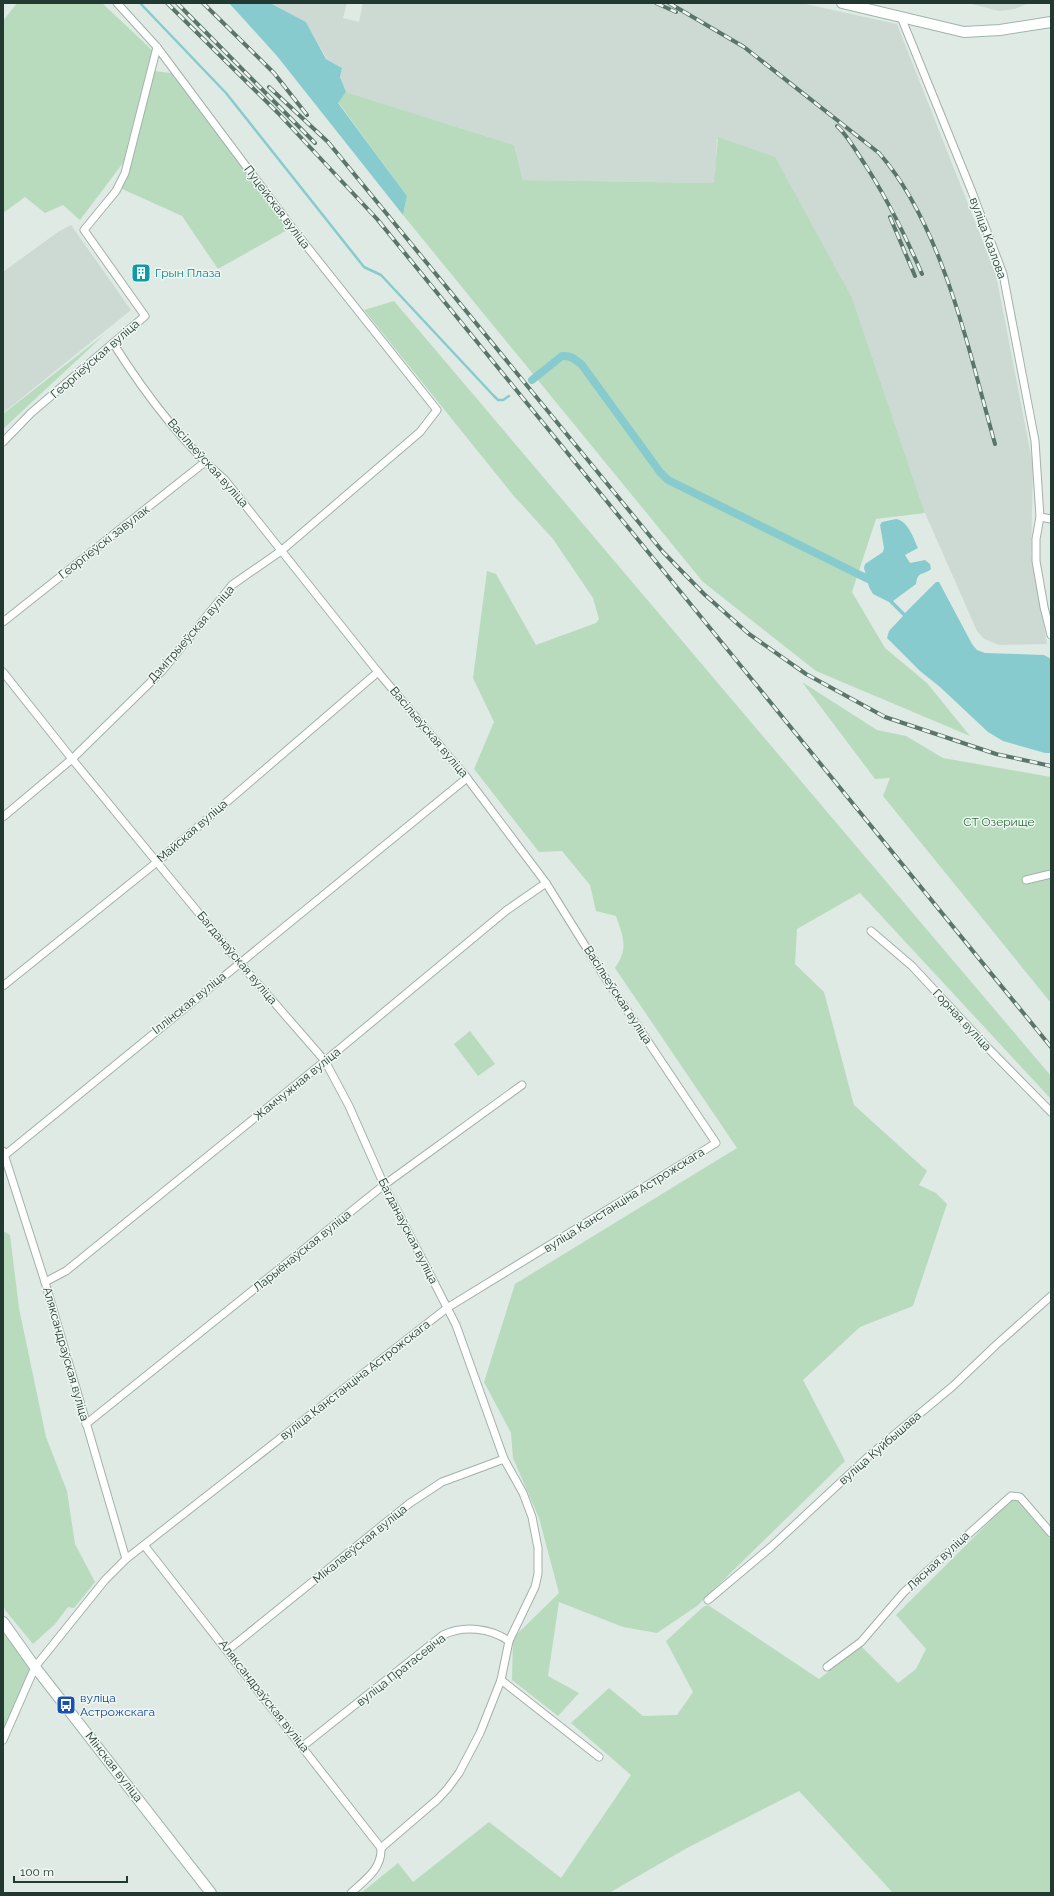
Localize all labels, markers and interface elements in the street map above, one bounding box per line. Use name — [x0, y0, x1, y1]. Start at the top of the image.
street label: Пуцейская вуліца — [241, 163, 313, 251]
street label: вуліца Казлова — [967, 195, 1009, 281]
building icon: Грын Плаза — [130, 262, 152, 284]
place label: Грын Плаза — [155, 266, 221, 280]
street label: Георгіеўская вуліца — [48, 317, 142, 401]
street label: Васільеўская вуліца — [165, 416, 251, 510]
street label: Георгіеўскі завулак — [56, 502, 152, 582]
street label: Дзмітрыеўская вуліца — [145, 582, 237, 686]
street label: Васільеўская вуліца — [387, 684, 471, 780]
street label: Майская вуліца — [154, 797, 230, 865]
park label: СТ Озерище — [963, 815, 1035, 829]
street label: Багданаўская вуліца — [194, 909, 280, 1007]
street label: Васільеўская вуліца — [581, 943, 655, 1047]
street label: Іллінская вуліца — [149, 969, 229, 1037]
street label: Горная вуліца — [930, 986, 994, 1054]
street label: Жамчужная вуліца — [251, 1045, 343, 1123]
street label: вуліца Канстанціна Астрожскага — [541, 1145, 707, 1255]
street label: Багданаўская вуліца — [375, 1176, 441, 1286]
street label: Ларыёнаўская вуліца — [250, 1207, 354, 1295]
street label: Аляксандраўская вуліца — [40, 1285, 92, 1423]
street label: вуліца Канстанціна Астрожскага — [277, 1317, 433, 1443]
street label: вуліца Куйбышава — [836, 1409, 924, 1487]
street label: Мікалаеўская вуліца — [310, 1502, 410, 1586]
street label: Лясная вуліца — [904, 1529, 972, 1593]
street label: вуліца Пратасевіча — [354, 1631, 448, 1709]
street label: Аляксандраўская вуліца — [216, 1637, 312, 1755]
place label: вуліца Астрожскага — [80, 1691, 155, 1719]
bus stop icon: вуліца Астрожскага — [55, 1694, 77, 1716]
street label: Мінская вуліца — [82, 1729, 146, 1805]
scale bar — [14, 1858, 127, 1884]
text: 100 m — [20, 1865, 54, 1879]

